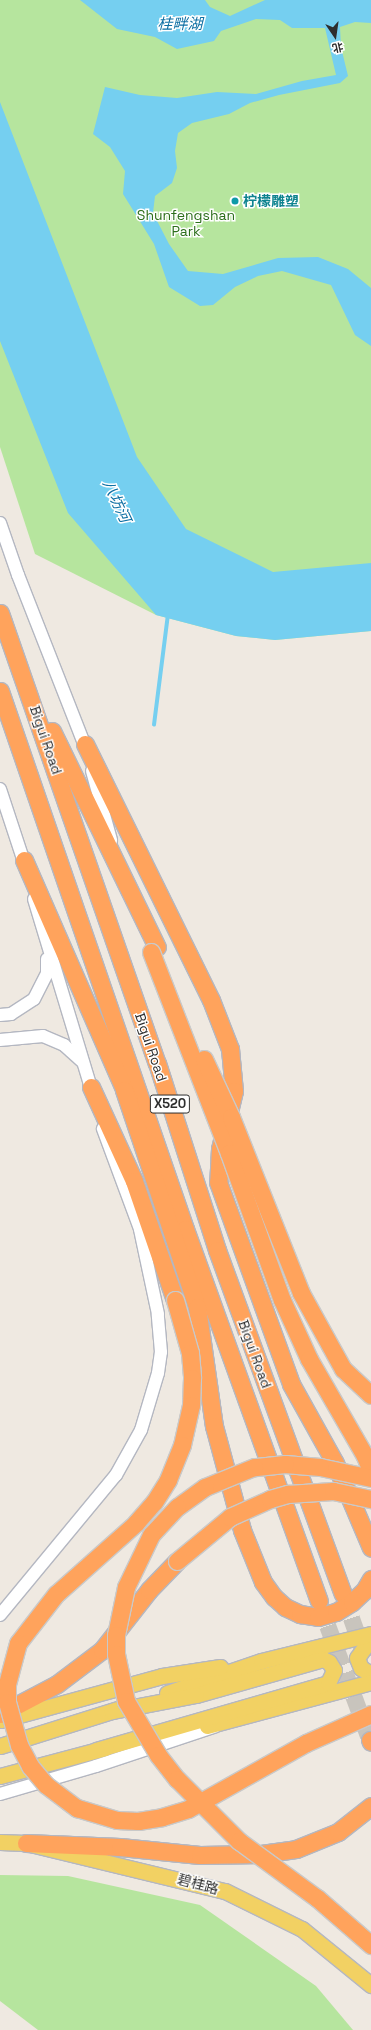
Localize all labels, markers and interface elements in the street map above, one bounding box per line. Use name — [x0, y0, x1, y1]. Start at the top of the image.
water label: 桂畔湖 — [158, 15, 202, 33]
north arrow — [315, 16, 355, 56]
text: 北 — [331, 40, 345, 56]
place label: 柠檬雕塑 — [243, 193, 299, 209]
marker: 柠檬雕塑 — [230, 196, 240, 206]
park label: Shunfengshan Park — [137, 207, 235, 240]
water label: 八坊河 — [99, 477, 135, 525]
street label: Bigui Road — [26, 703, 66, 777]
street label: Bigui Road — [131, 1010, 171, 1084]
road number: X520 — [149, 1093, 191, 1115]
street label: Bigui Road — [235, 1317, 275, 1391]
street label: 碧桂路 — [176, 1870, 220, 1898]

